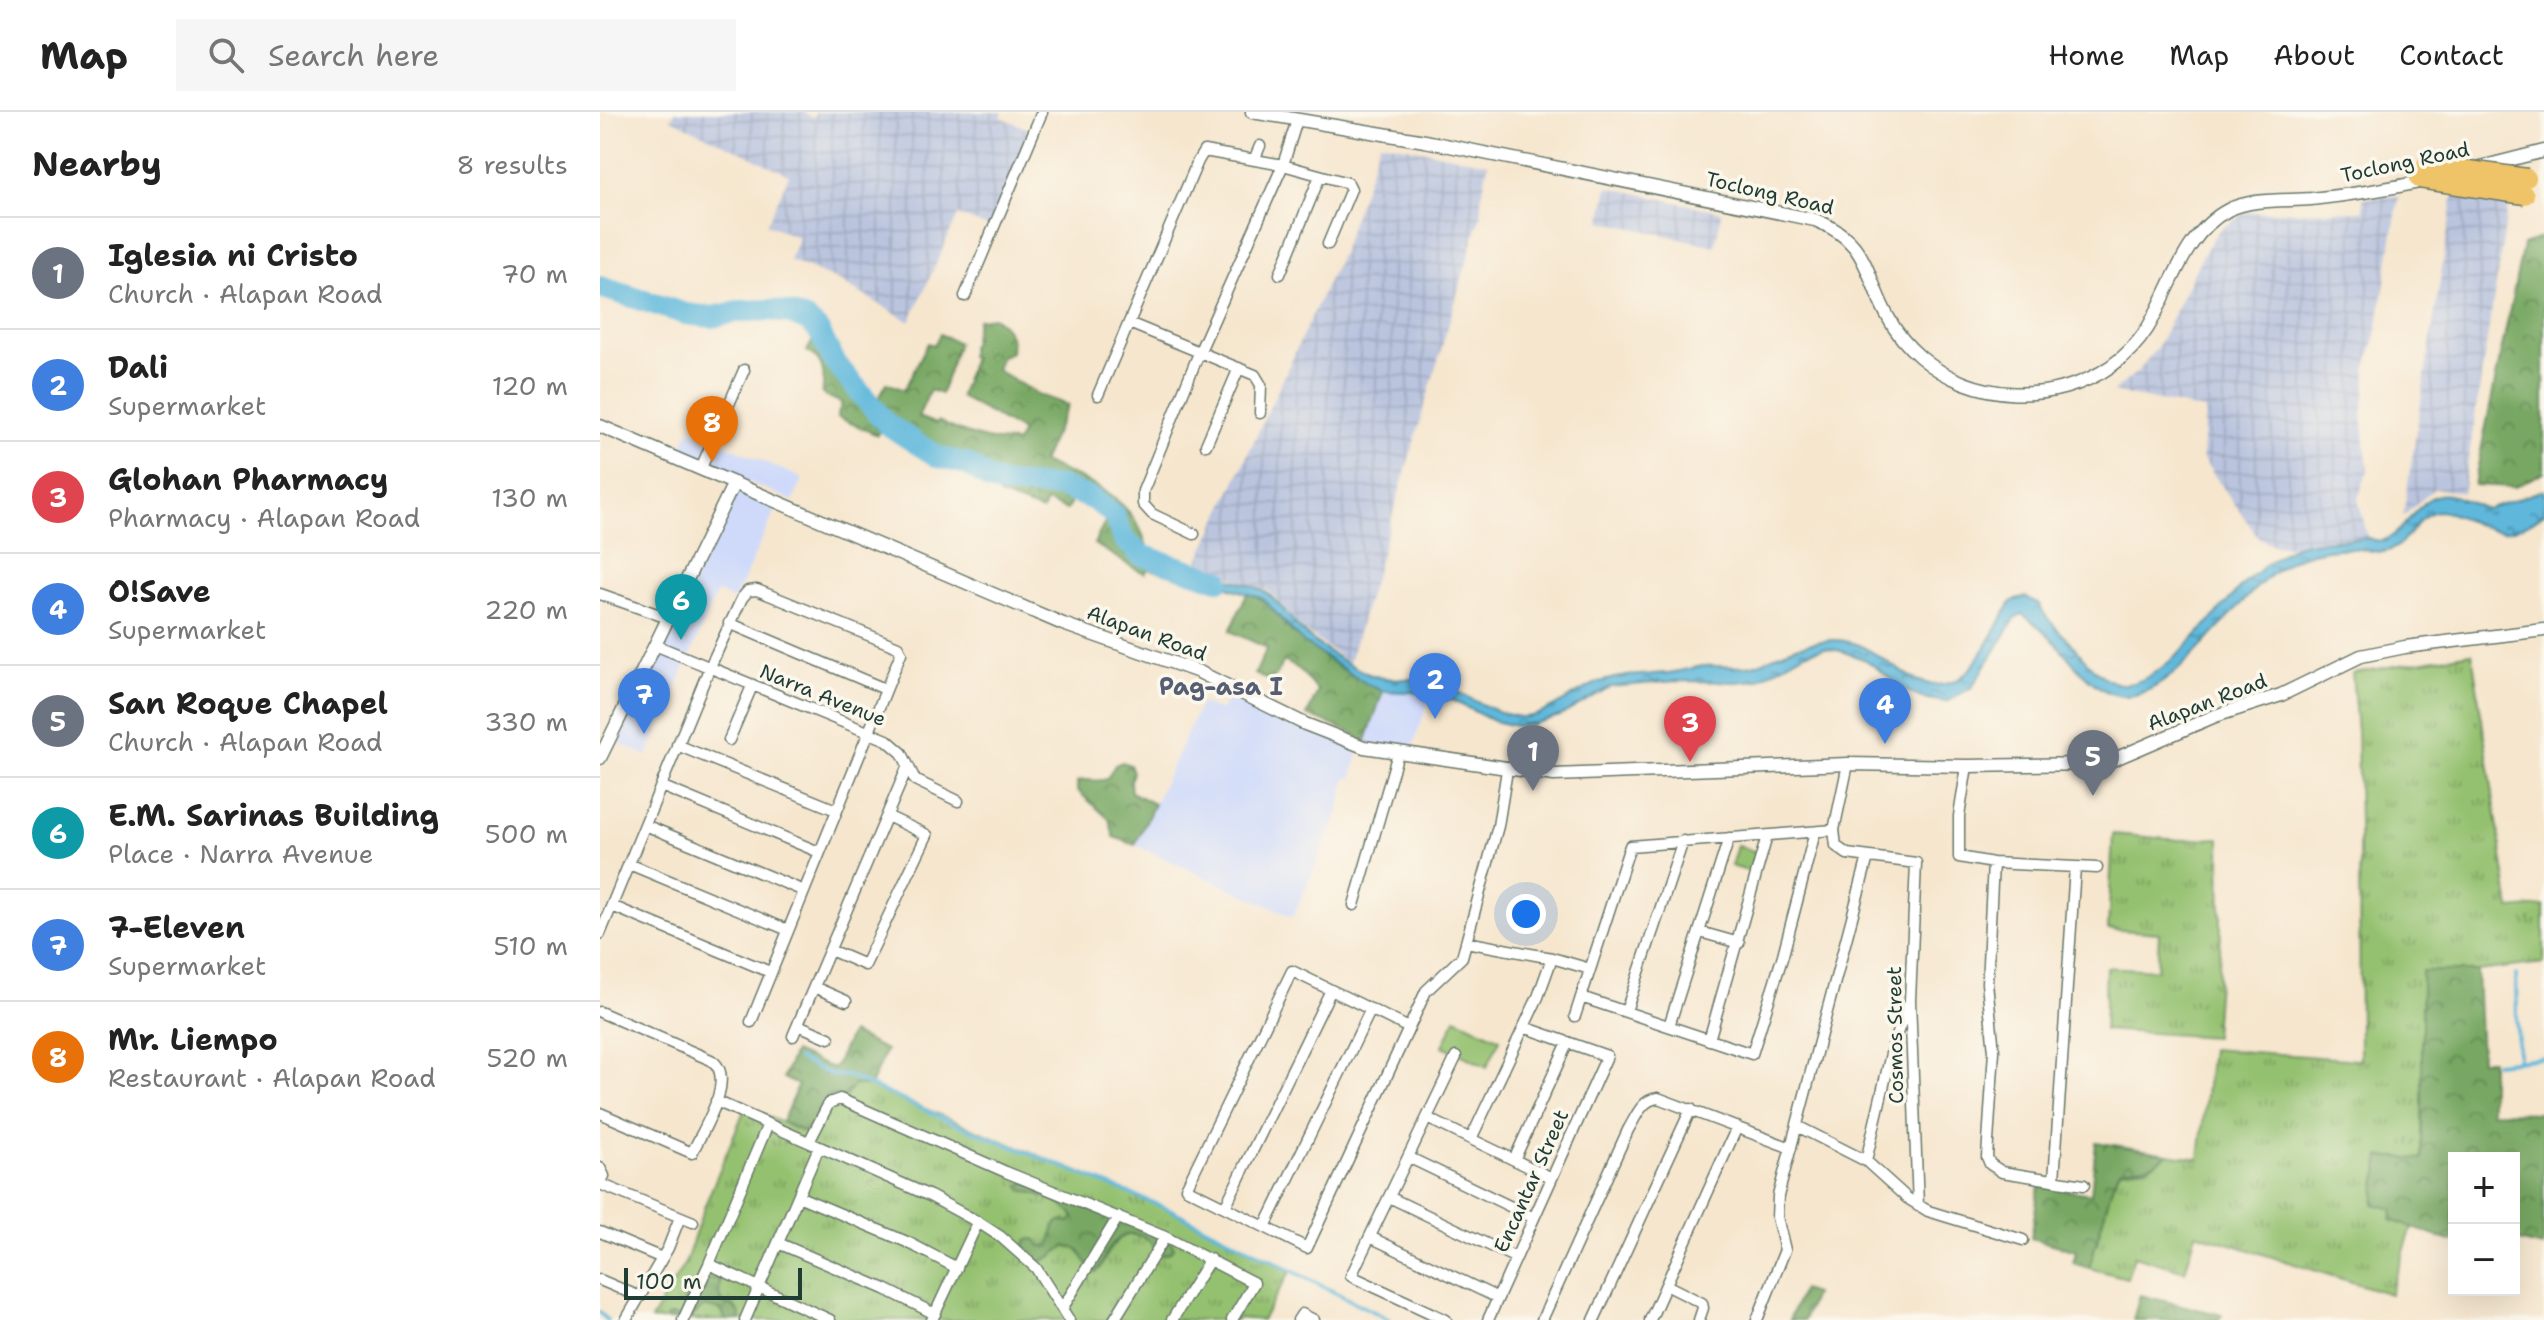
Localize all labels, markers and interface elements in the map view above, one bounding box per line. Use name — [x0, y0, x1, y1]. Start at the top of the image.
search box — [176, 19, 736, 91]
text: Map — [40, 30, 128, 81]
icon: search — [204, 33, 248, 77]
text: Search here — [268, 35, 439, 76]
text: Home — [2048, 36, 2125, 74]
text: Map — [2169, 36, 2229, 74]
text: About — [2273, 36, 2355, 74]
text: Contact — [2399, 36, 2504, 74]
street label: Toclong Road — [2338, 136, 2472, 188]
text: Nearby — [32, 141, 162, 187]
text: 8 results — [456, 147, 568, 182]
street label: Toclong Road — [1703, 166, 1837, 220]
text: Iglesia ni Cristo — [108, 235, 358, 276]
text: 1 — [52, 256, 64, 291]
text: 70 m — [501, 256, 568, 291]
text: Church · Alapan Road — [108, 276, 383, 311]
text: Dali — [108, 347, 168, 388]
text: 2 — [49, 368, 67, 403]
text: 120 m — [492, 368, 568, 403]
text: Supermarket — [108, 388, 266, 423]
pin: 8 — [686, 396, 738, 462]
text: Glohan Pharmacy — [108, 459, 388, 500]
text: 3 — [49, 480, 67, 515]
text: 130 m — [491, 480, 568, 515]
text: Pharmacy · Alapan Road — [108, 500, 420, 535]
text: O!Save — [108, 571, 211, 612]
pin: 6 — [655, 574, 707, 640]
text: 4 — [49, 592, 67, 627]
text: 220 m — [484, 592, 568, 627]
street label: Alapan Road — [1083, 599, 1211, 667]
text: Supermarket — [108, 612, 266, 647]
pin: 2 — [1409, 653, 1461, 719]
street label: Narra Avenue — [756, 658, 890, 732]
street label: Alapan Road — [2144, 667, 2271, 737]
pin: 7 — [618, 668, 670, 734]
district label: Pag-asa I — [1159, 671, 1283, 703]
pin: 4 — [1859, 678, 1911, 744]
text: San Roque Chapel — [108, 683, 388, 724]
pin: 3 — [1664, 696, 1716, 762]
text: 5 — [50, 704, 66, 739]
text: 330 m — [484, 704, 568, 739]
text: Church · Alapan Road — [108, 724, 383, 759]
pin: 1 — [1507, 725, 1559, 791]
pin: 5 — [2067, 730, 2119, 796]
text: E.M. Sarinas Building — [108, 795, 439, 836]
text: 6 — [49, 816, 67, 851]
text: 500 m — [485, 816, 568, 851]
text: Place · Narra Avenue — [108, 836, 373, 871]
your location — [1506, 894, 1546, 934]
text: 7-Eleven — [108, 907, 245, 948]
text: 7 — [49, 928, 67, 963]
text: 510 m — [494, 928, 568, 963]
text: Supermarket — [108, 948, 266, 983]
street label: Cosmos Street — [1881, 966, 1909, 1104]
text: Mr. Liempo — [108, 1019, 278, 1060]
text: 8 — [49, 1040, 67, 1075]
text: 520 m — [487, 1040, 568, 1075]
text: Restaurant · Alapan Road — [108, 1060, 436, 1095]
street label: Encantar Street — [1488, 1105, 1574, 1257]
map controls — [2448, 1152, 2520, 1296]
button: + — [2448, 1152, 2520, 1224]
button: − — [2448, 1224, 2520, 1296]
scale bar — [624, 1264, 802, 1300]
text: 100 m — [636, 1267, 702, 1296]

